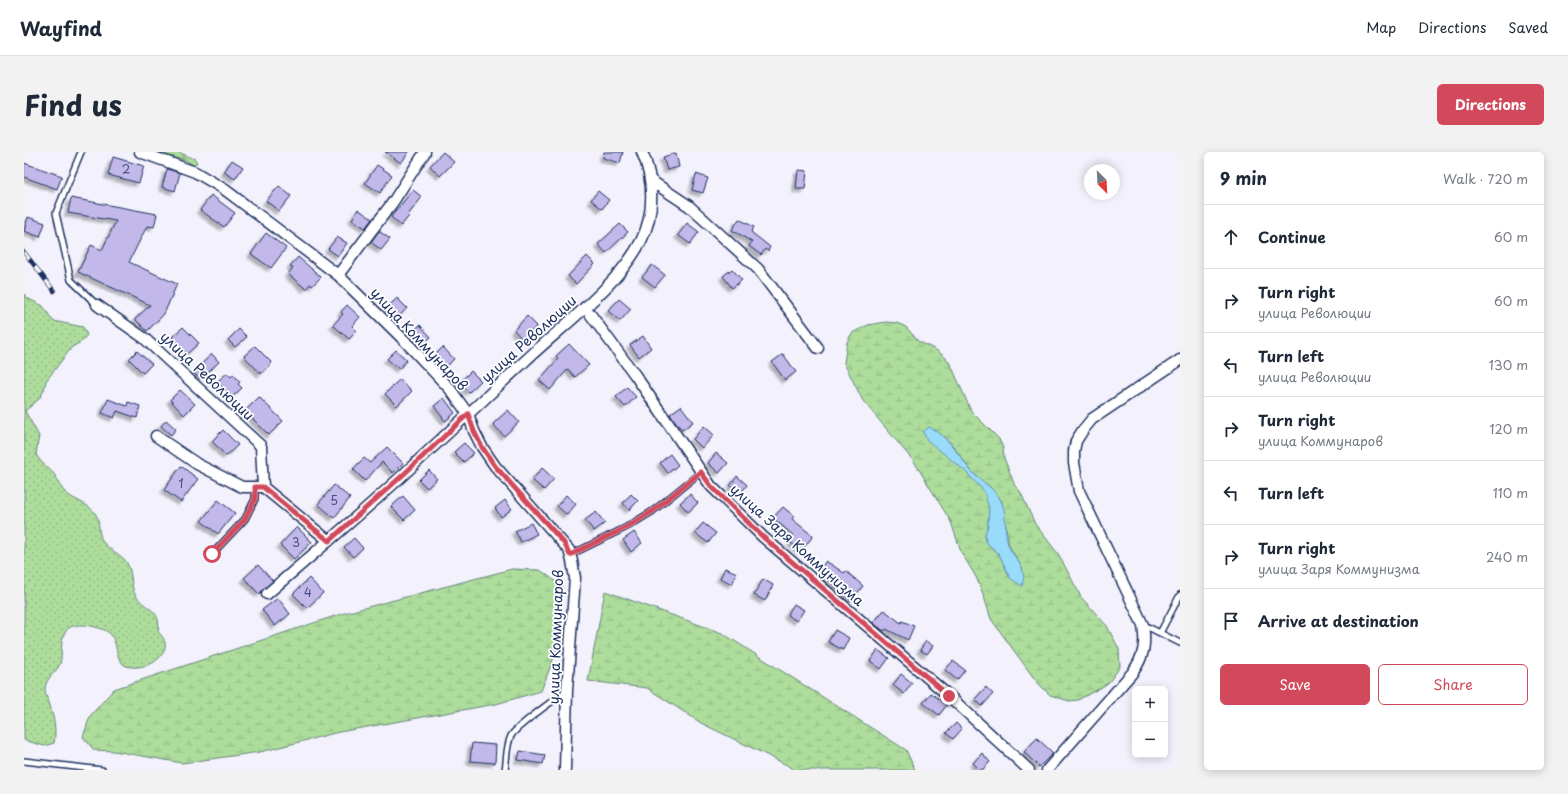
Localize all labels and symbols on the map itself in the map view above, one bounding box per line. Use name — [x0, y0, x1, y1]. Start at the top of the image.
house number: 2 — [122, 160, 130, 178]
north arrow — [1084, 164, 1120, 200]
street label: улица Коммунаров — [366, 282, 473, 395]
street label: улица Революции — [476, 290, 581, 387]
street label: улица Революции — [156, 326, 259, 425]
house number: 1 — [178, 474, 184, 492]
street label: улица Заря Коммунизма — [726, 479, 869, 611]
house number: 5 — [330, 491, 338, 509]
house number: 3 — [292, 533, 300, 551]
route start — [203, 545, 221, 563]
street label: улица Коммунаров — [543, 569, 568, 705]
house number: 4 — [304, 583, 312, 601]
route end — [940, 687, 958, 705]

